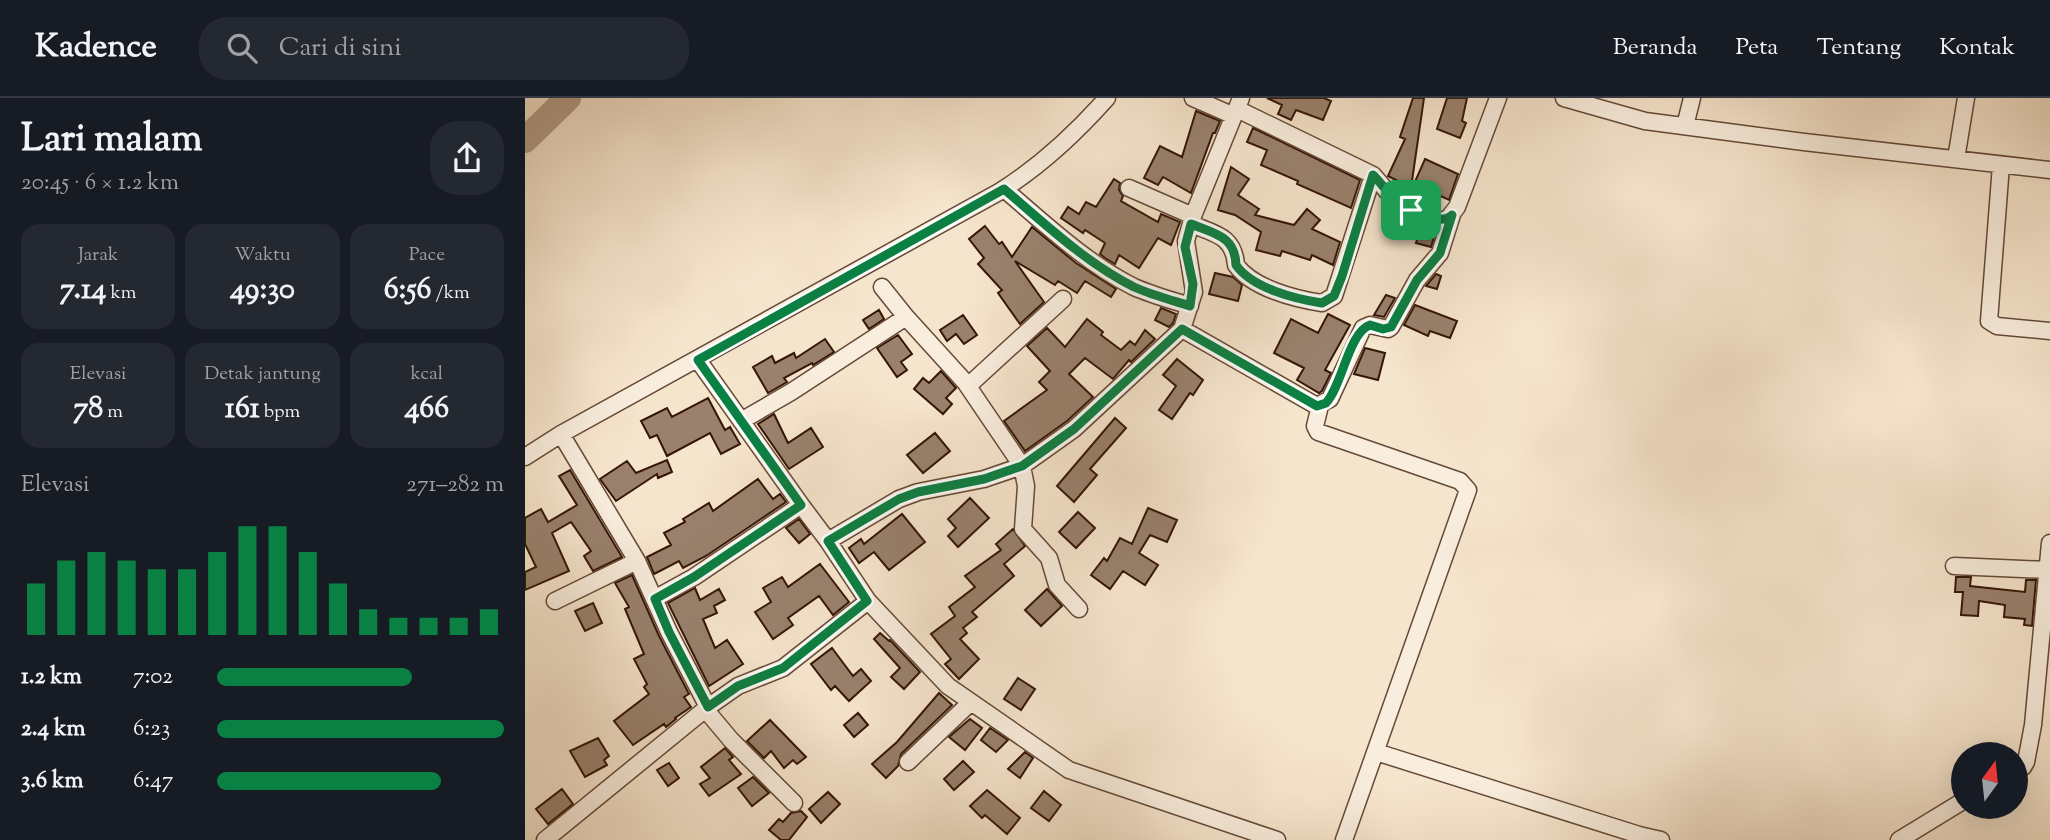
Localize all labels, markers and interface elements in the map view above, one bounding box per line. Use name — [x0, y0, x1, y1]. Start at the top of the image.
search box — [199, 17, 689, 80]
text: Kadence — [35, 24, 157, 72]
icon: search — [223, 29, 261, 67]
text: Cari di sini — [279, 30, 402, 67]
text: Beranda — [1613, 31, 1698, 65]
text: Peta — [1736, 31, 1778, 65]
text: Tentang — [1816, 31, 1901, 65]
text: Kontak — [1939, 31, 2015, 65]
text: Lari malam — [21, 114, 203, 168]
button: share — [430, 121, 504, 195]
text: 20:45 · 6 × 1.2 km — [21, 167, 179, 200]
pin — [1381, 180, 1441, 240]
icon: arrive — [1392, 191, 1430, 229]
text: Jarak — [78, 242, 118, 269]
text: Waktu — [234, 242, 291, 269]
text: Pace — [409, 242, 445, 269]
text: 7.14 — [60, 269, 106, 312]
text: 49:30 — [230, 269, 295, 312]
text: 6:56 — [384, 269, 431, 312]
text: km — [106, 280, 136, 307]
text: /km — [431, 280, 470, 307]
text: Elevasi — [70, 361, 127, 388]
text: Detak jantung — [204, 361, 321, 388]
text: kcal — [410, 361, 443, 388]
text: 78 — [73, 388, 103, 431]
text: 161 — [225, 388, 260, 431]
text: 466 — [404, 388, 449, 431]
text: m — [103, 399, 123, 426]
text: bpm — [260, 399, 300, 426]
text: Elevasi — [21, 469, 90, 502]
text: 271–282 m — [406, 469, 504, 502]
text: 1.2 km — [21, 661, 82, 694]
text: 7:02 — [133, 661, 173, 694]
text: 2.4 km — [21, 713, 86, 746]
text: 6:23 — [133, 713, 170, 746]
north arrow — [1951, 742, 2028, 819]
map controls — [1951, 742, 2028, 819]
text: 3.6 km — [21, 765, 84, 798]
text: 6:47 — [133, 765, 173, 798]

